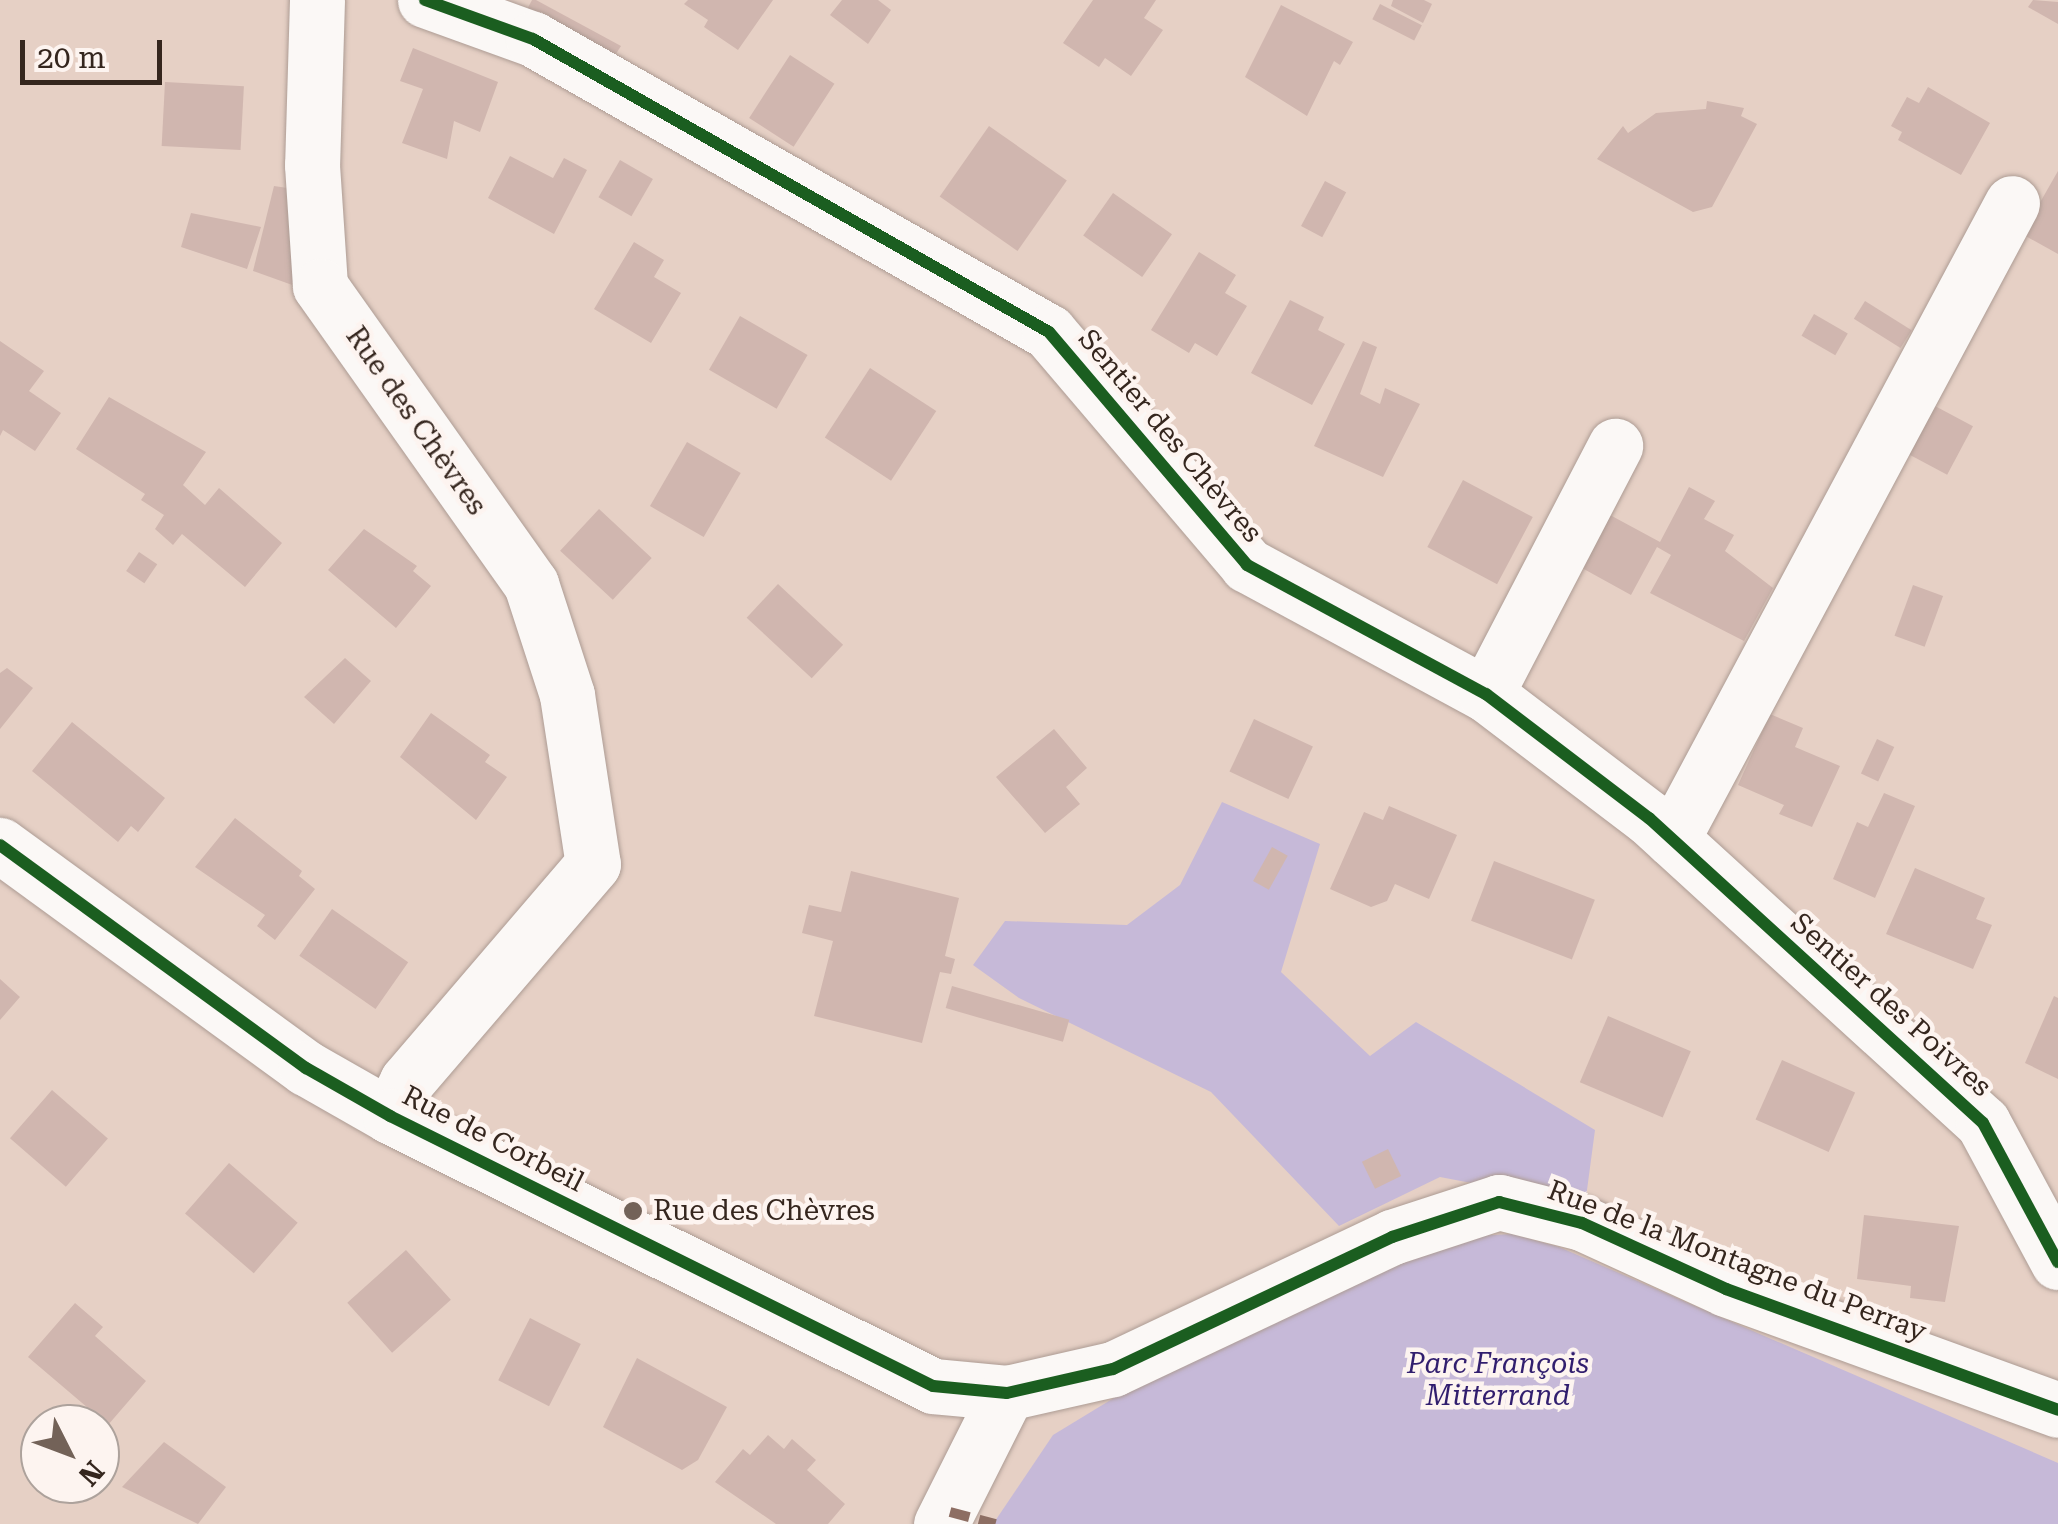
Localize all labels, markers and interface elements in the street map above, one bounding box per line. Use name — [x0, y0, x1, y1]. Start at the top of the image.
scale bar — [25, 20, 168, 82]
text: 20 m — [37, 40, 106, 75]
street label: Rue des Chèvres — [339, 320, 493, 522]
street label: Sentier des Chèvres — [1071, 323, 1269, 549]
street label: Sentier des Poivres — [1784, 906, 1998, 1104]
street label: Rue de Corbeil — [397, 1079, 589, 1199]
street label: Rue de la Montagne du Perray — [1543, 1173, 1931, 1349]
place label: Rue des Chèvres — [653, 1194, 875, 1228]
marker: Rue des Chèvres — [622, 1200, 644, 1222]
park label: Parc François Mitterrand — [1407, 1347, 1589, 1413]
north arrow — [20, 1404, 120, 1504]
text: N — [72, 1454, 111, 1492]

